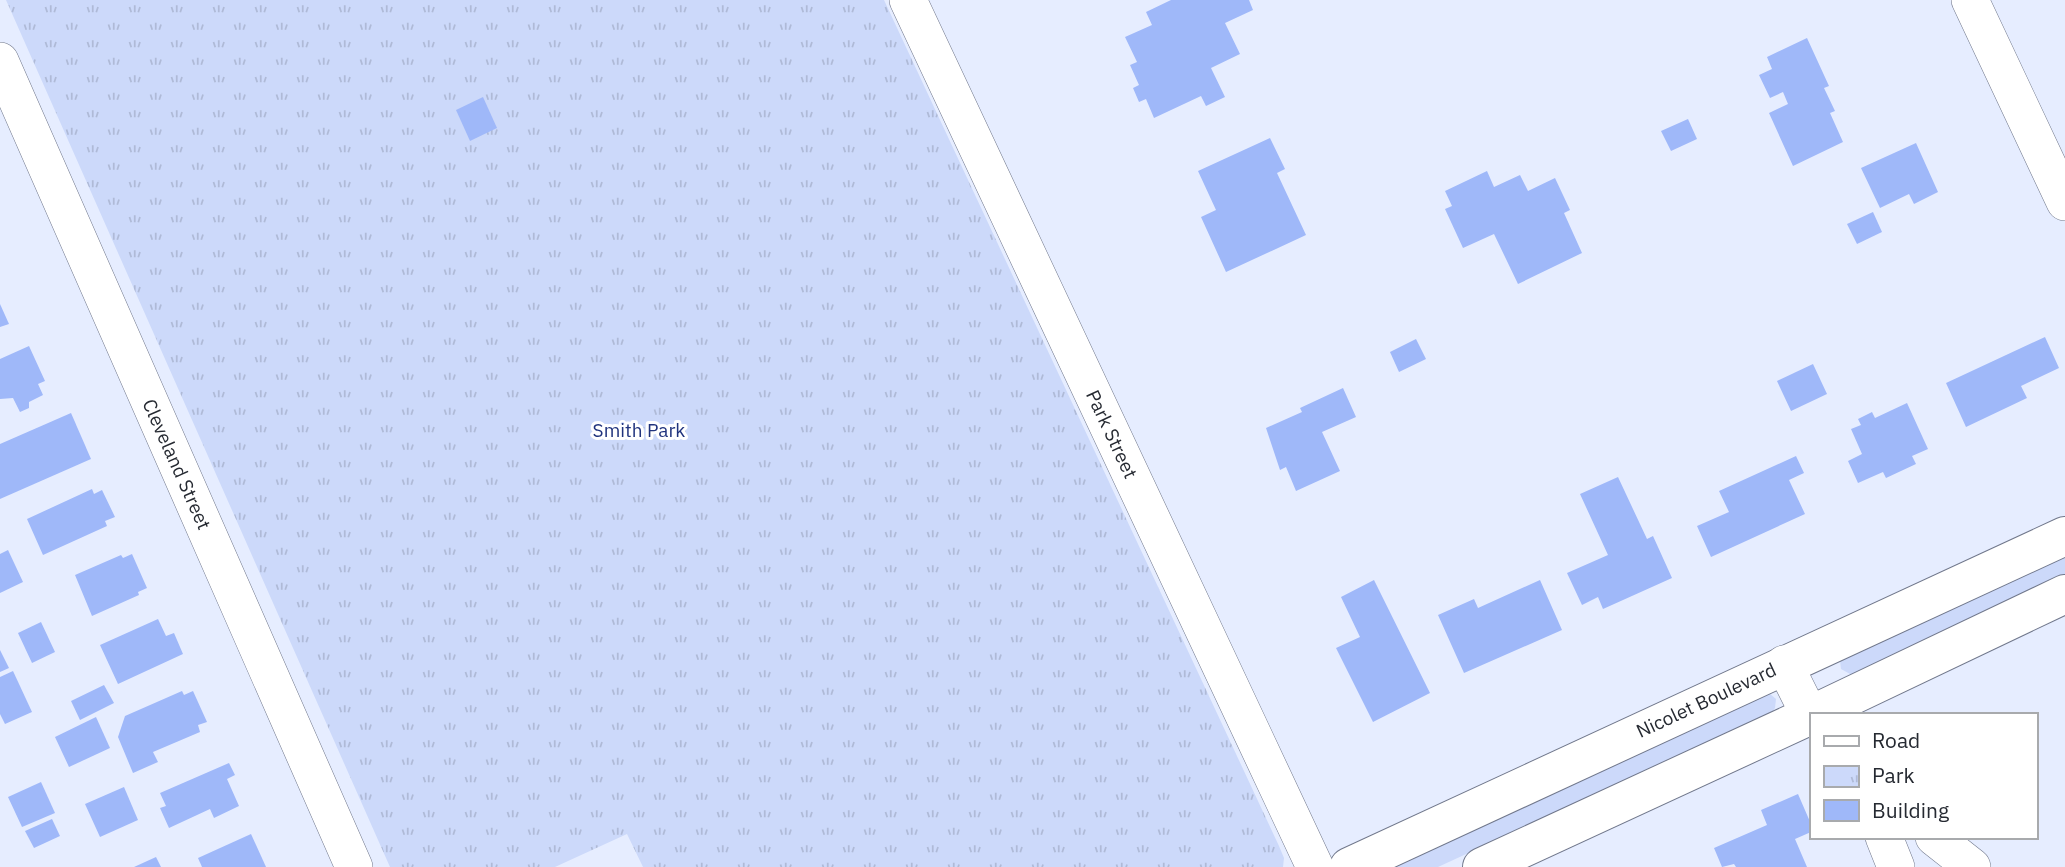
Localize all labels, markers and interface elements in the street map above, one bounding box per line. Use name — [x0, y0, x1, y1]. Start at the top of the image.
street label: Park Street — [1081, 386, 1143, 482]
street label: Cleveland Street — [137, 395, 217, 533]
park label: Smith Park — [593, 418, 685, 442]
street label: Nicolet Boulevard — [1632, 657, 1780, 743]
legend — [1810, 713, 2037, 839]
text: Road — [1872, 726, 1920, 754]
text: Park — [1872, 761, 1915, 789]
text: Building — [1872, 796, 1949, 824]

